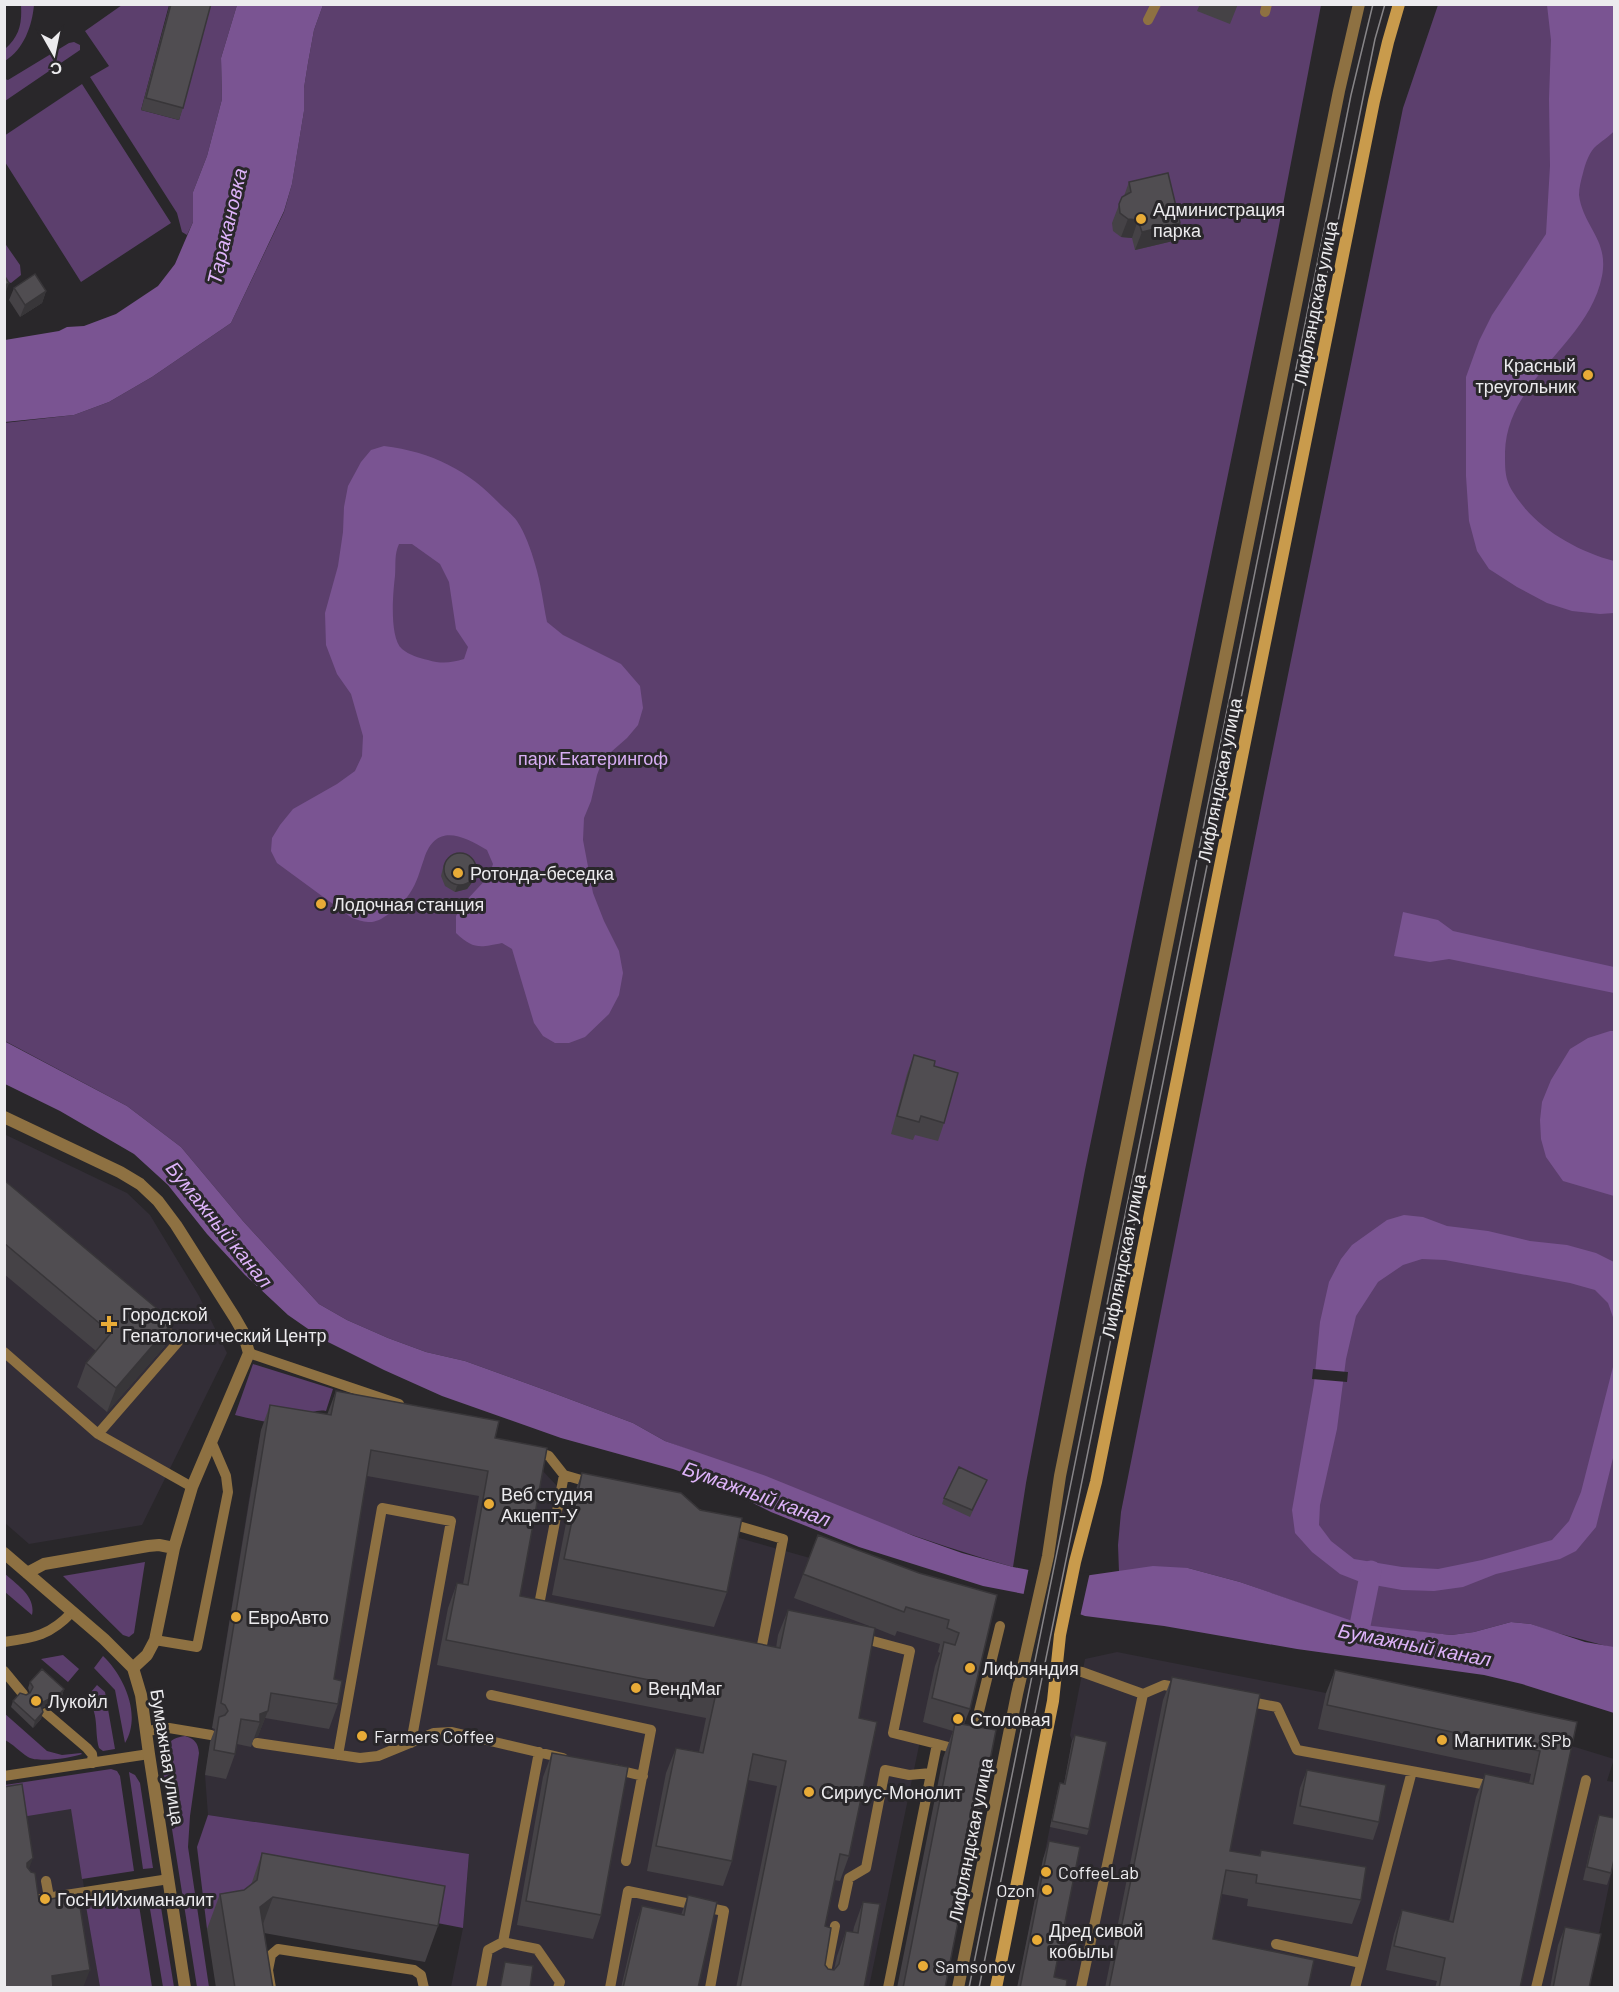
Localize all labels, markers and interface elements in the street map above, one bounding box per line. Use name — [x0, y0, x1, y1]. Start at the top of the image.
north arrow — [24, 24, 84, 84]
text: С — [49, 59, 64, 80]
water label: Таракановка — [201, 165, 251, 287]
place label: Администрация парка — [1153, 198, 1285, 241]
marker: Администрация парка — [1134, 212, 1148, 226]
street label: Лифляндская улица — [1288, 218, 1342, 387]
place label: Красный треугольник — [1475, 354, 1576, 397]
marker: Красный треугольник — [1581, 368, 1595, 382]
street label: Лифляндская улица — [1192, 695, 1246, 864]
park label: парк Екатерингоф — [518, 747, 668, 769]
place label: Ротонда-беседка — [470, 862, 615, 884]
marker: Ротонда-беседка — [451, 866, 465, 880]
place label: Лодочная станция — [333, 893, 484, 915]
marker: Лодочная станция — [314, 897, 328, 911]
water label: Бумажный канал — [162, 1156, 278, 1292]
street label: Лифляндская улица — [1096, 1171, 1150, 1340]
place label: Городской Гепатологический Центр — [122, 1303, 326, 1346]
marker: Городской Гепатологический Центр — [100, 1315, 118, 1333]
water label: Бумажный канал — [680, 1455, 834, 1531]
place label: Веб студия Акцепт-У — [501, 1483, 593, 1526]
marker: Веб студия Акцепт-У — [482, 1497, 496, 1511]
place label: ЕвроАвто — [248, 1606, 329, 1628]
marker: ЕвроАвто — [229, 1610, 243, 1624]
water label: Бумажный канал — [1336, 1617, 1494, 1671]
place label: Лифляндия — [982, 1657, 1079, 1679]
marker: Лифляндия — [963, 1661, 977, 1675]
place label: ВендМаг — [648, 1677, 723, 1699]
marker: ВендМаг — [629, 1681, 643, 1695]
street label: Бумажная улица — [146, 1687, 190, 1828]
place label: Лукойл — [48, 1690, 108, 1712]
marker: Лукойл — [29, 1694, 43, 1708]
place label: Столовая — [970, 1708, 1051, 1730]
marker: Столовая — [951, 1712, 965, 1726]
place label: Farmers Coffee — [374, 1725, 494, 1747]
marker: Farmers Coffee — [355, 1729, 369, 1743]
place label: Магнитик. SPb — [1454, 1729, 1572, 1751]
marker: Магнитик. SPb — [1435, 1733, 1449, 1747]
street label: Лифляндская улица — [943, 1755, 997, 1924]
place label: Сириус-Монолит — [821, 1781, 963, 1803]
marker: Сириус-Монолит — [802, 1785, 816, 1799]
place label: CoffeeLab — [1058, 1861, 1139, 1883]
marker: CoffeeLab — [1039, 1865, 1053, 1879]
place label: Ozon — [996, 1879, 1035, 1901]
marker: Ozon — [1040, 1883, 1054, 1897]
place label: ГосНИИхиманалит — [57, 1888, 214, 1910]
marker: ГосНИИхиманалит — [38, 1892, 52, 1906]
place label: Дред сивой кобылы — [1049, 1919, 1143, 1962]
marker: Дред сивой кобылы — [1030, 1933, 1044, 1947]
place label: Samsonov — [935, 1955, 1016, 1977]
marker: Samsonov — [916, 1959, 930, 1973]

